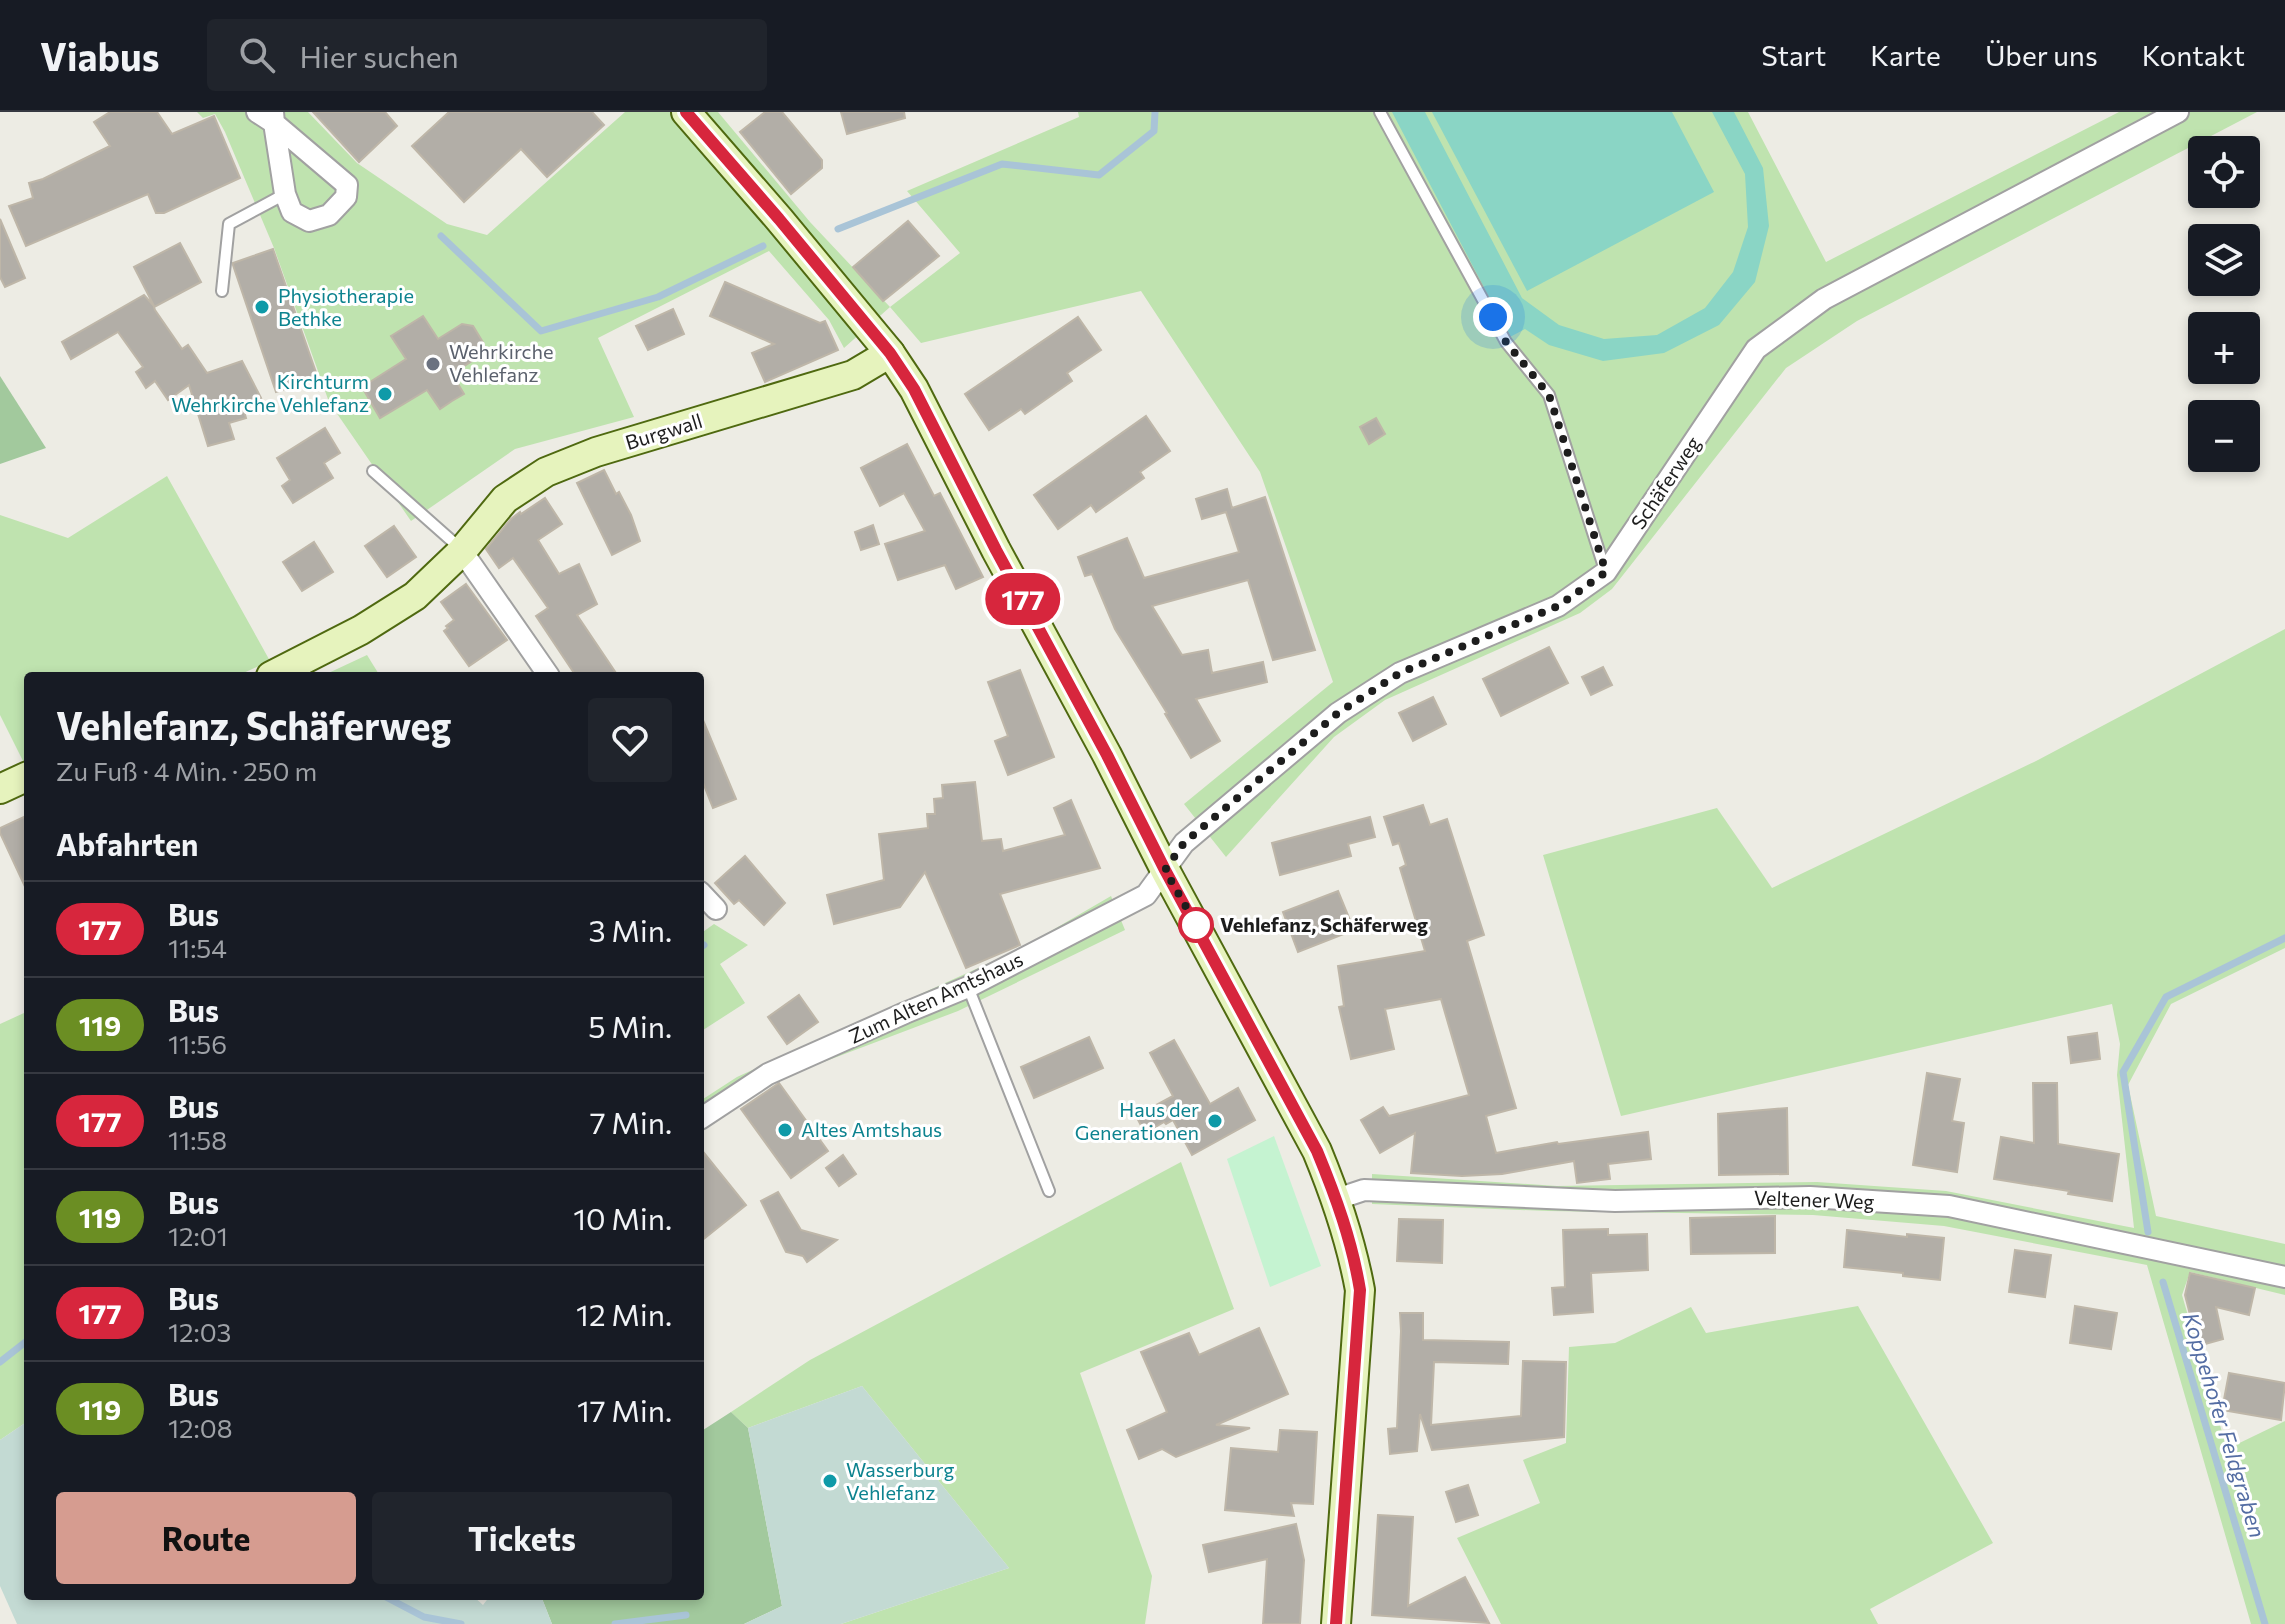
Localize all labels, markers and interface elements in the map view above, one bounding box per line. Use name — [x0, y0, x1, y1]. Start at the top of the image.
search box — [207, 19, 767, 91]
text: Viabus — [40, 32, 159, 79]
icon: search — [235, 33, 279, 77]
text: Hier suchen — [299, 37, 459, 74]
text: Start — [1761, 38, 1826, 72]
text: Karte — [1870, 38, 1941, 72]
text: Über uns — [1985, 38, 2098, 72]
text: Kontakt — [2142, 38, 2245, 72]
map controls — [2188, 136, 2260, 472]
button: locate — [2188, 136, 2260, 208]
button: layers — [2188, 224, 2260, 296]
place label: Physiotherapie Bethke — [278, 283, 414, 330]
your location — [1473, 297, 1513, 337]
marker: Physiotherapie Bethke — [253, 298, 271, 316]
button: + — [2188, 312, 2260, 384]
place label: Wehrkirche Vehlefanz — [449, 339, 554, 386]
marker: Wehrkirche Vehlefanz — [424, 355, 442, 373]
place label: Kirchturm Wehrkirche Vehlefanz — [171, 369, 369, 416]
marker: Kirchturm Wehrkirche Vehlefanz — [376, 385, 394, 403]
button: − — [2188, 400, 2260, 472]
street label: Burgwall — [622, 408, 705, 454]
street label: Schäferweg — [1625, 431, 1705, 533]
line badge: 177 — [977, 573, 1069, 625]
text: 177 — [1001, 582, 1045, 616]
button: heart — [588, 698, 672, 782]
text: Vehlefanz, Schäferweg — [56, 701, 451, 748]
text: Zu Fuß · 4 Min. · 250 m — [56, 755, 317, 786]
text: Abfahrten — [56, 825, 198, 862]
text: Bus — [168, 895, 219, 932]
marker: Vehlefanz, Schäferweg — [1179, 908, 1213, 942]
text: 3 Min. — [588, 911, 672, 948]
text: 177 — [78, 912, 122, 946]
place label: Vehlefanz, Schäferweg — [1220, 912, 1428, 936]
text: 11:54 — [168, 932, 227, 963]
street label: Zum Alten Amtshaus — [845, 946, 1026, 1048]
text: Bus — [168, 991, 219, 1028]
text: 5 Min. — [588, 1007, 672, 1044]
text: 119 — [79, 1008, 121, 1042]
text: 11:56 — [168, 1028, 227, 1059]
text: Bus — [168, 1087, 219, 1124]
place label: Haus der Generationen — [1075, 1097, 1199, 1144]
text: 7 Min. — [590, 1103, 672, 1140]
text: 177 — [78, 1104, 122, 1138]
marker: Haus der Generationen — [1206, 1112, 1224, 1130]
place label: Altes Amtshaus — [801, 1117, 942, 1141]
marker: Altes Amtshaus — [776, 1121, 794, 1139]
text: 11:58 — [168, 1124, 227, 1155]
text: Bus — [168, 1183, 219, 1220]
street label: Veltener Weg — [1753, 1185, 1875, 1213]
text: 10 Min. — [573, 1199, 672, 1236]
text: 119 — [79, 1200, 121, 1234]
text: 12:01 — [168, 1220, 228, 1251]
text: Bus — [168, 1279, 219, 1316]
text: 12 Min. — [576, 1295, 672, 1332]
text: 177 — [78, 1296, 122, 1330]
water label: Koppehofer Feldgraben — [2177, 1309, 2272, 1541]
text: 12:03 — [168, 1316, 231, 1347]
text: Bus — [168, 1375, 219, 1412]
text: 17 Min. — [577, 1391, 672, 1428]
text: 119 — [79, 1392, 121, 1426]
text: 12:08 — [168, 1412, 232, 1443]
place label: Wasserburg Vehlefanz — [846, 1457, 955, 1504]
marker: Wasserburg Vehlefanz — [821, 1472, 839, 1490]
button: Route — [56, 1492, 356, 1584]
button: Tickets — [372, 1492, 672, 1584]

